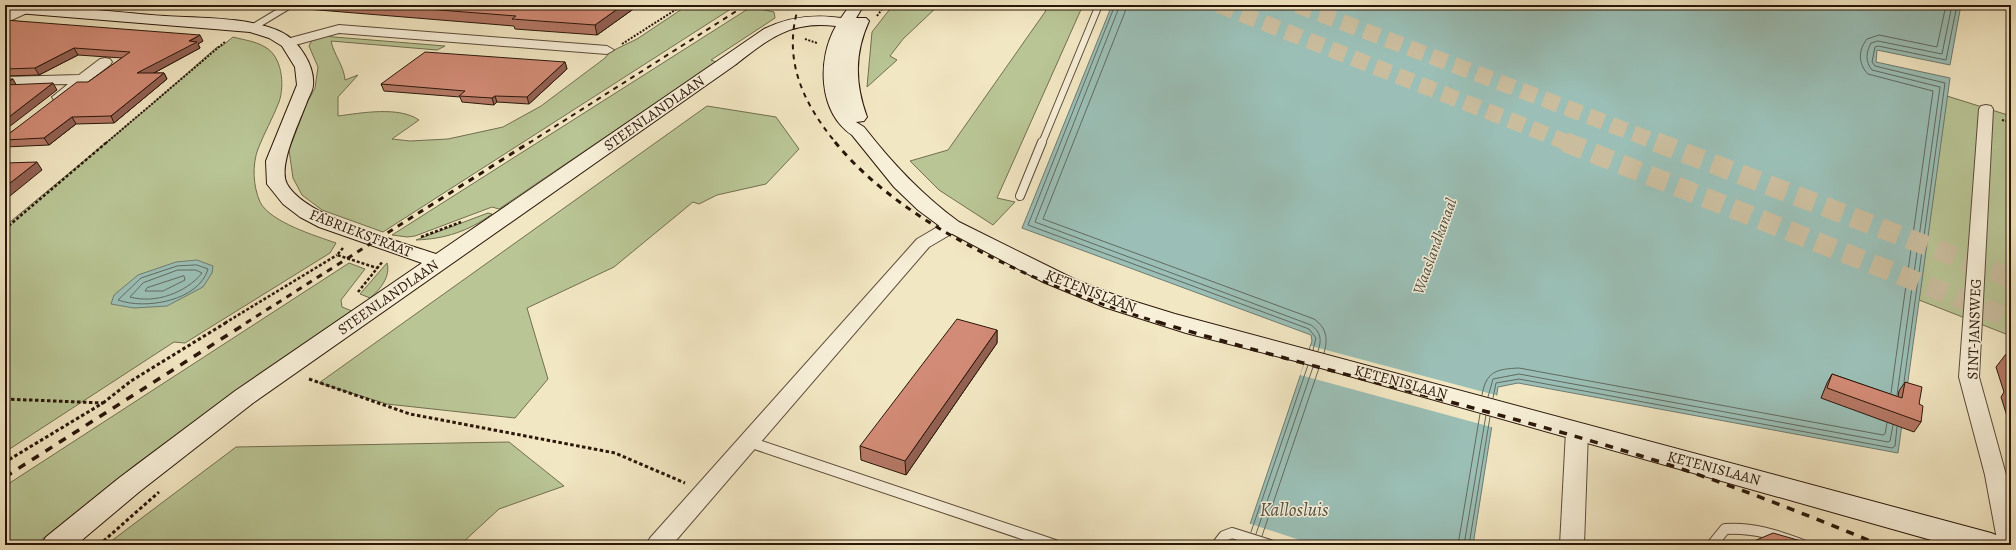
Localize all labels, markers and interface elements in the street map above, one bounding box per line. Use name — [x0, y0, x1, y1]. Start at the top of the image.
street label: STEENLANDLAAN — [600, 71, 709, 155]
water label: Waaslandkanaal — [1407, 195, 1463, 297]
street label: FABRIEKSTRAAT — [307, 204, 416, 262]
street label: STEENLANDLAAN — [334, 255, 443, 339]
street label: KETENISLAAN — [1043, 265, 1139, 318]
street label: SINT-JANSWEG — [1962, 278, 1986, 380]
street label: KETENISLAAN — [1352, 360, 1450, 404]
street label: KETENISLAAN — [1665, 446, 1763, 490]
water label: Kallosluis — [1260, 497, 1329, 523]

